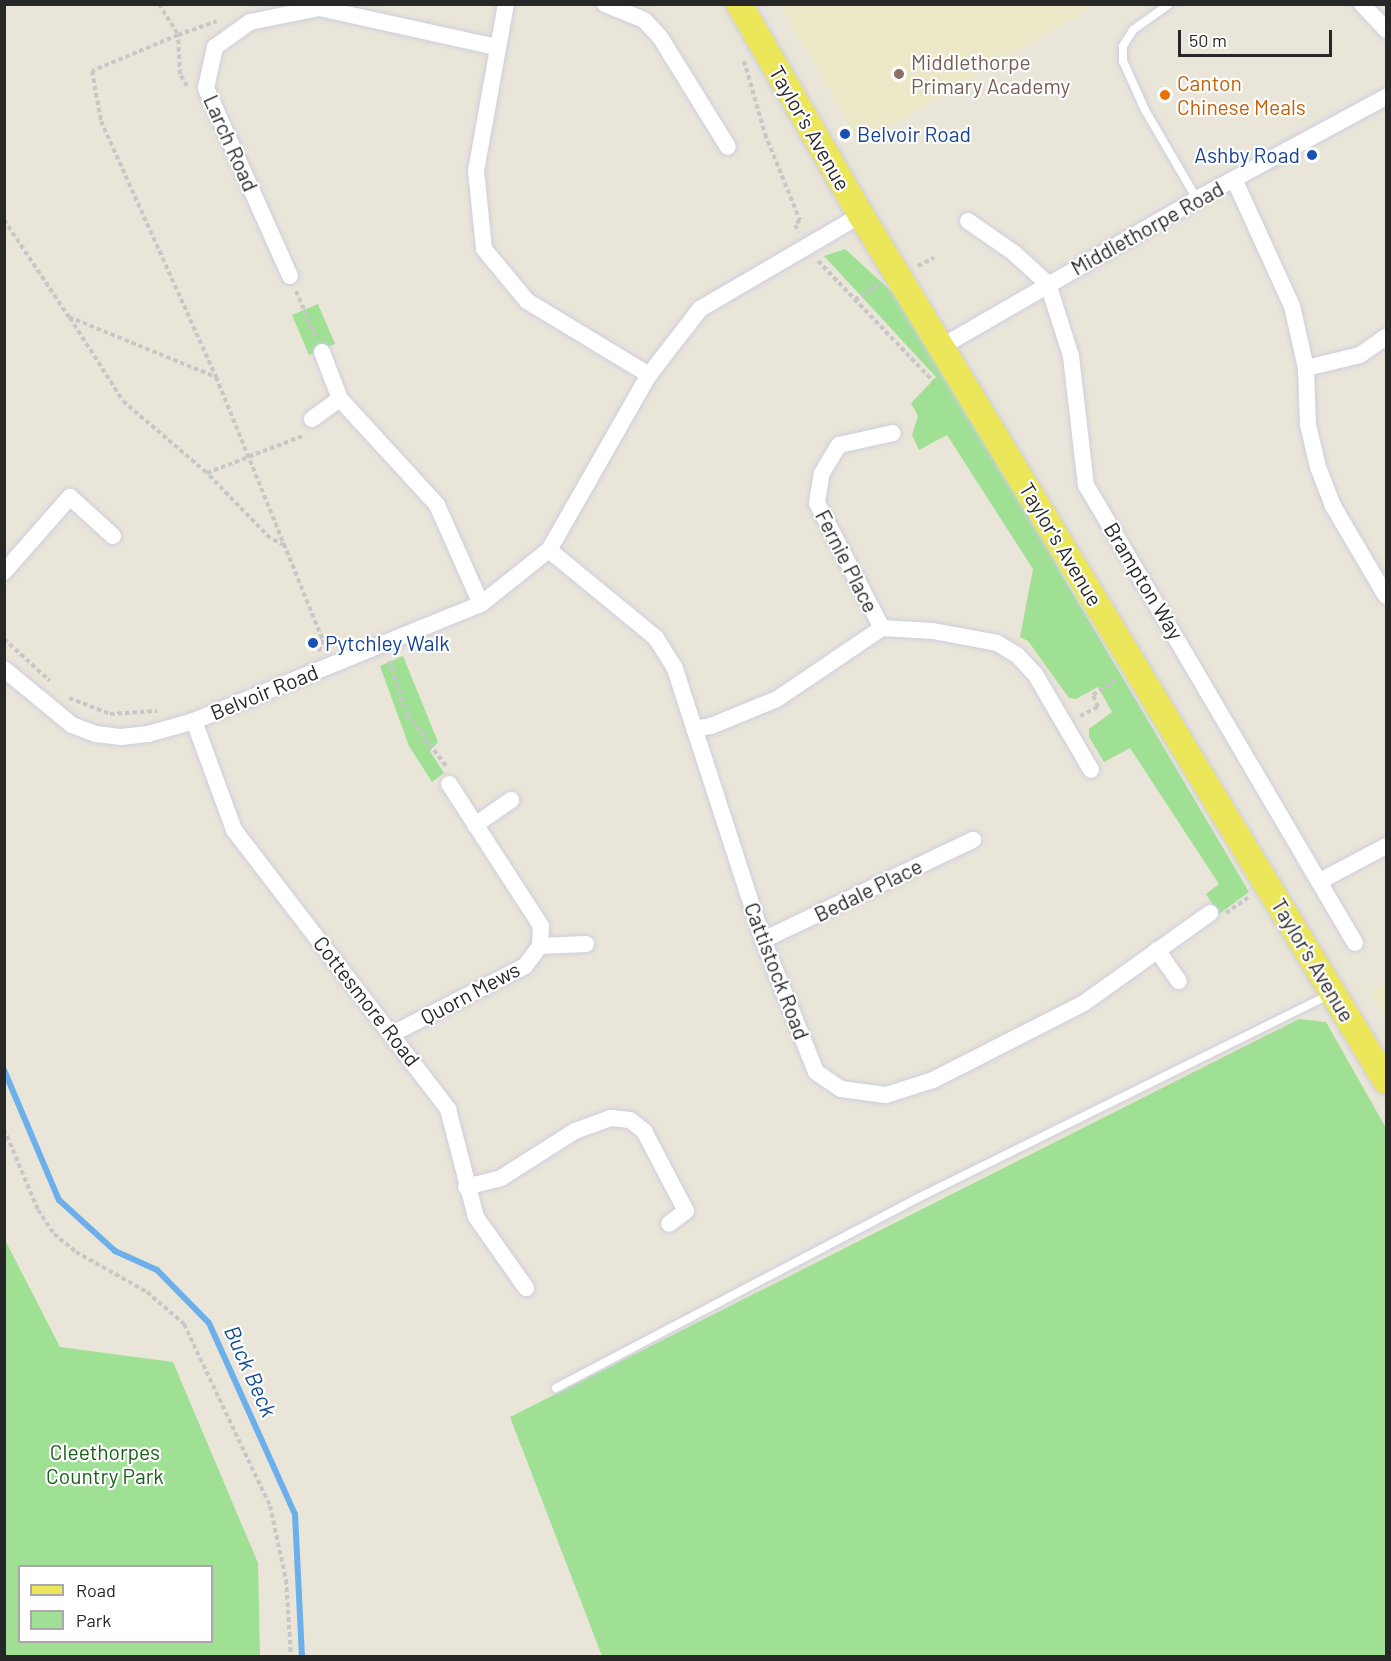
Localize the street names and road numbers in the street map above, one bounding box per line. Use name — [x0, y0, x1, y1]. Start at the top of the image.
street label: Taylor's Avenue — [764, 61, 856, 195]
street label: Larch Road — [199, 91, 263, 195]
street label: Middlethorpe Road — [1066, 176, 1228, 280]
street label: Taylor's Avenue — [1014, 478, 1108, 610]
street label: Fernie Place — [810, 505, 884, 617]
street label: Brampton Way — [1099, 518, 1189, 644]
street label: Belvoir Road — [206, 659, 322, 725]
street label: Bedale Place — [810, 853, 926, 927]
street label: Taylor's Avenue — [1266, 894, 1360, 1026]
street label: Cattistock Road — [739, 899, 815, 1043]
street label: Cottesmore Road — [308, 931, 426, 1071]
street label: Quorn Mews — [416, 956, 524, 1030]

